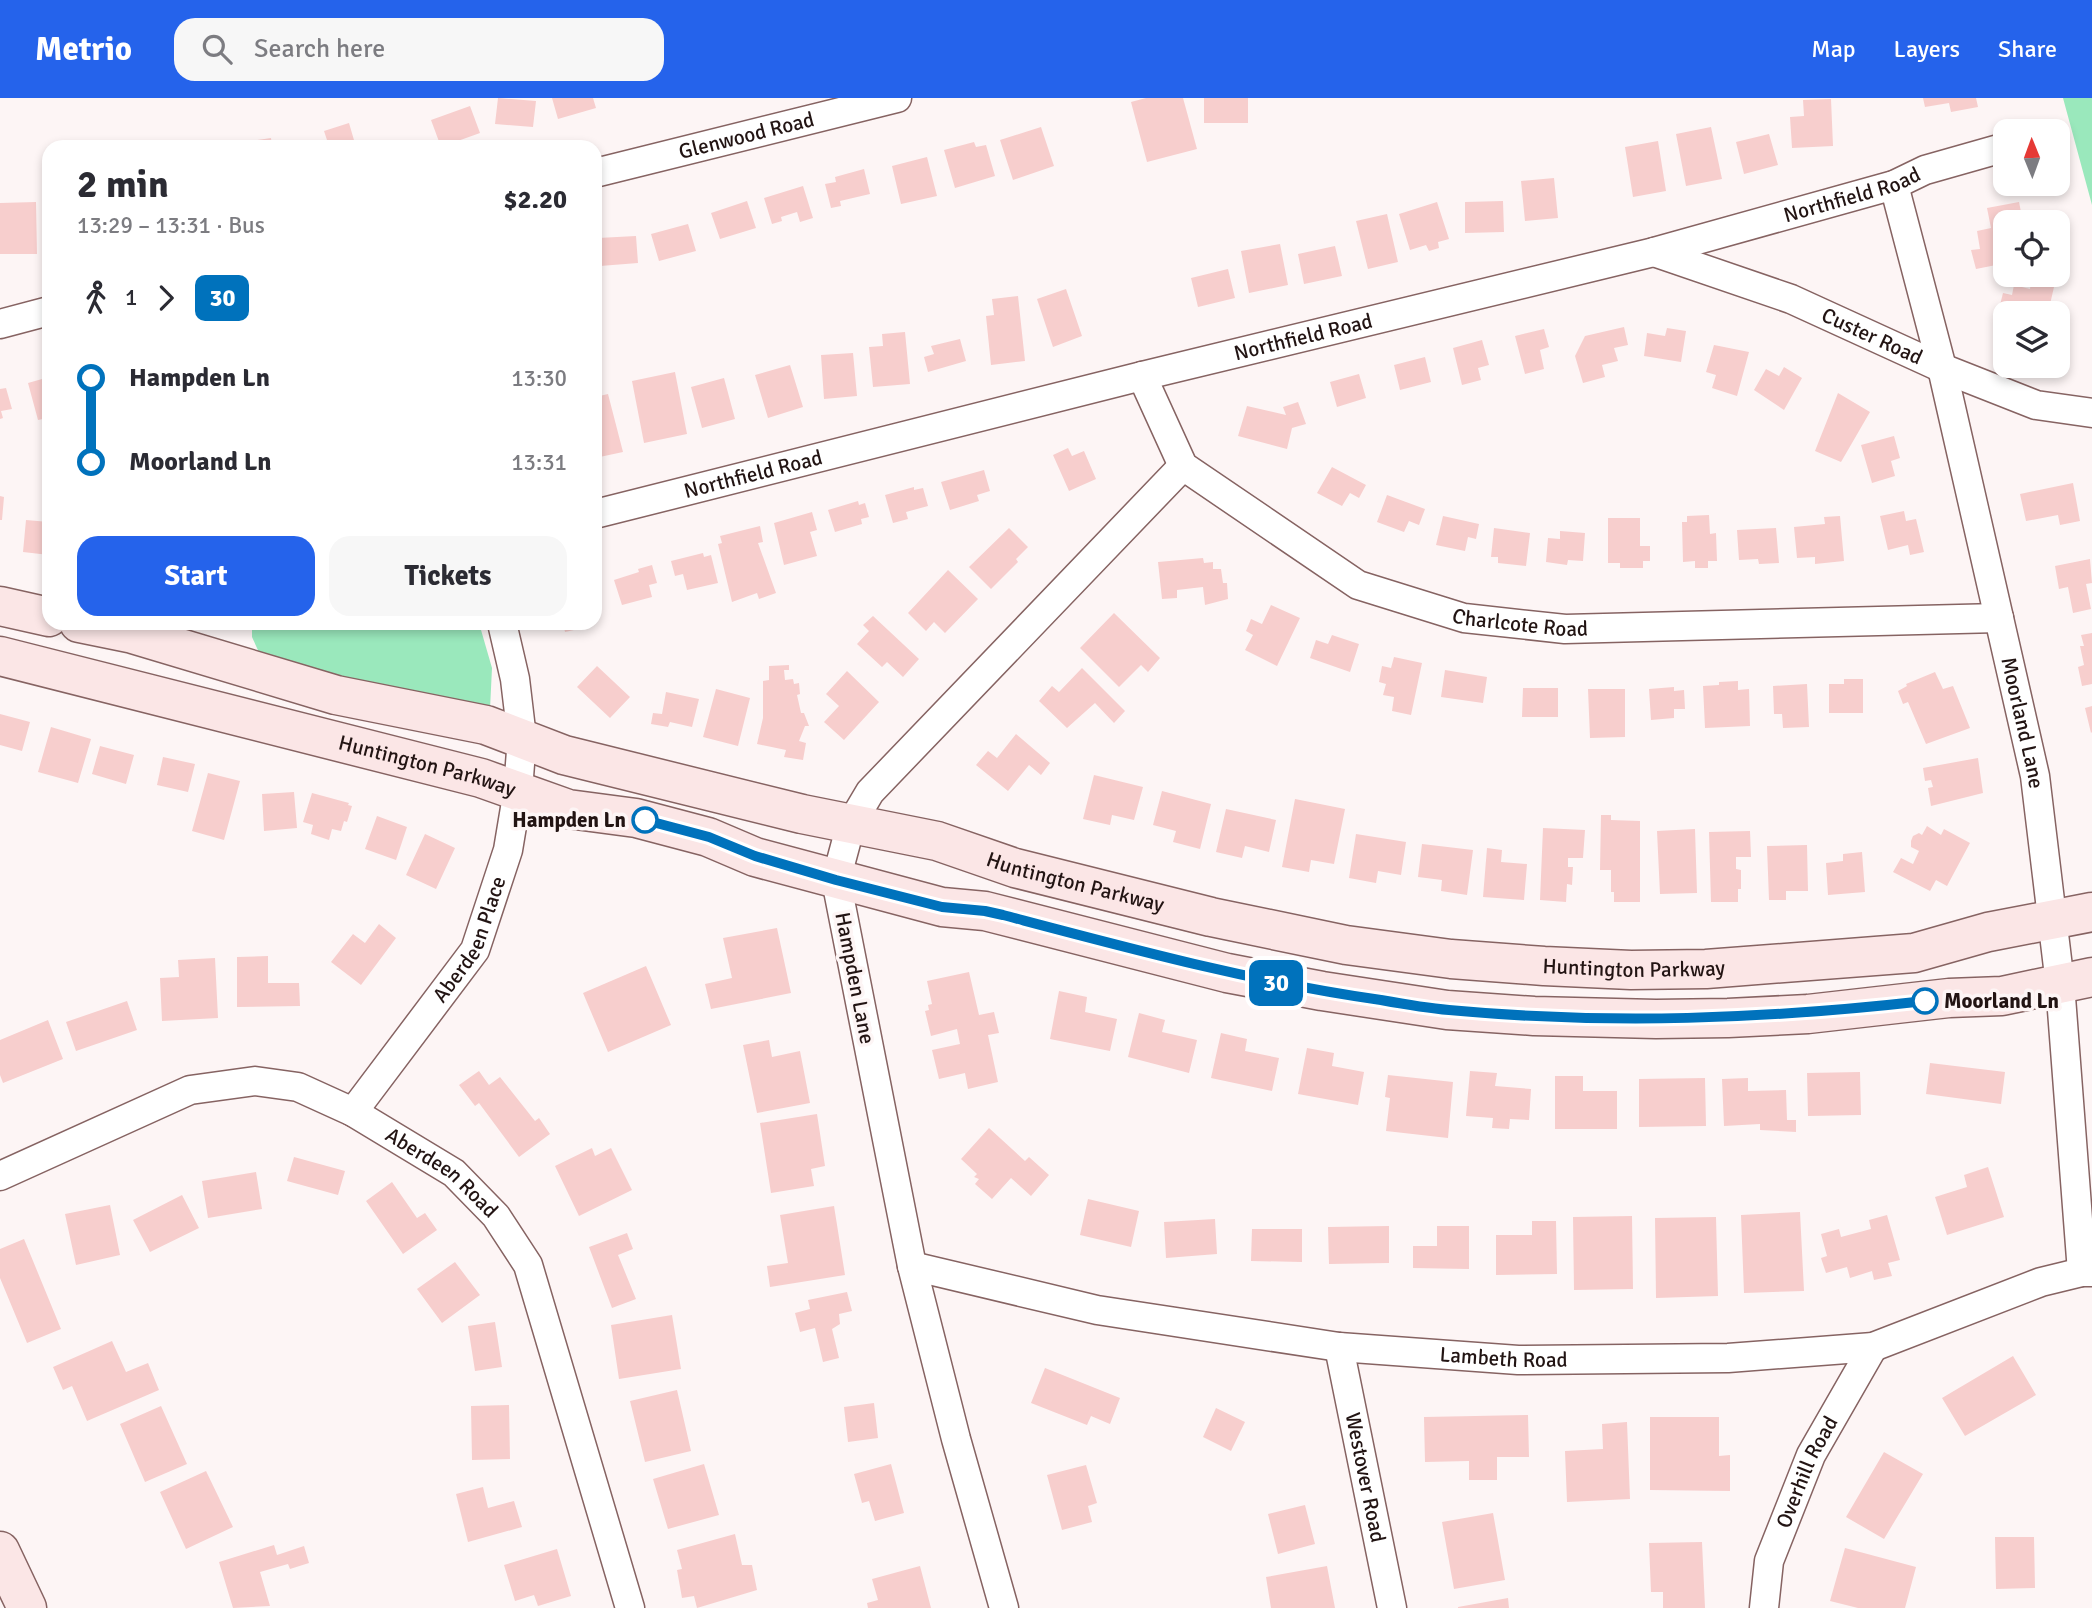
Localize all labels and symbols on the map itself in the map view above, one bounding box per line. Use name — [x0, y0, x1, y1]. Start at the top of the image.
street label: Glenwood Road — [676, 106, 817, 165]
north arrow — [1993, 119, 2070, 196]
street label: Northfield Road — [1781, 161, 1925, 228]
street label: Custer Road — [1817, 302, 1927, 370]
street label: Northfield Road — [1231, 308, 1375, 366]
street label: Northfield Road — [681, 444, 825, 504]
street label: Charlcote Road — [1449, 602, 1588, 642]
street label: Moorland Lane — [1995, 654, 2049, 790]
street label: Huntington Parkway — [336, 729, 520, 802]
place label: Hampden Ln — [512, 807, 626, 833]
marker: Hampden Ln — [632, 807, 658, 833]
street label: Huntington Parkway — [983, 846, 1167, 918]
street label: Aberdeen Place — [427, 873, 511, 1008]
street label: Hampden Lane — [829, 910, 881, 1046]
street label: Huntington Parkway — [1542, 953, 1726, 983]
line badge: 30 — [1244, 960, 1308, 1006]
marker: Moorland Ln — [1912, 988, 1938, 1014]
place label: Moorland Ln — [1944, 988, 2059, 1014]
street label: Aberdeen Road — [381, 1122, 504, 1223]
street label: Lambeth Road — [1439, 1341, 1568, 1373]
street label: Westover Road — [1340, 1410, 1391, 1544]
street label: Overhill Road — [1770, 1411, 1844, 1532]

